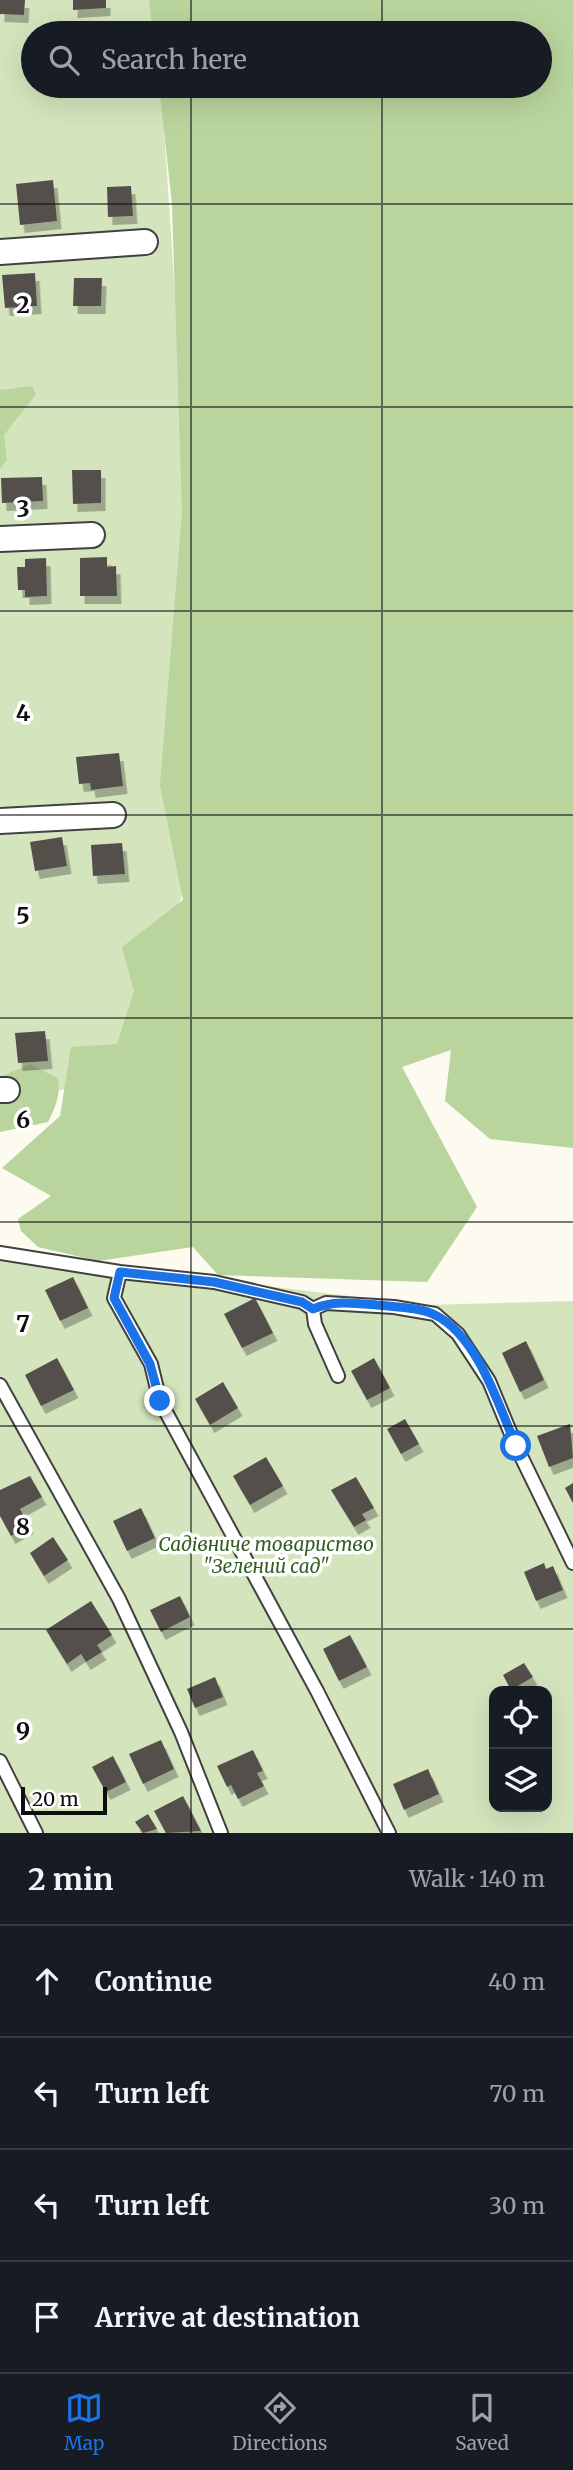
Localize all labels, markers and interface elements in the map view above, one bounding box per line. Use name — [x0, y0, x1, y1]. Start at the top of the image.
search box — [21, 21, 552, 98]
icon: search — [45, 41, 83, 79]
text: Search here — [101, 43, 247, 76]
text: 2 — [16, 290, 30, 319]
text: 3 — [16, 494, 30, 523]
text: 4 — [16, 698, 31, 727]
text: 5 — [16, 901, 30, 930]
text: 6 — [16, 1105, 30, 1134]
text: 7 — [16, 1309, 30, 1338]
route end — [144, 1385, 175, 1416]
route start — [500, 1430, 531, 1461]
text: 8 — [16, 1512, 30, 1541]
park label: Садівниче товариство "Зелений сад" — [158, 1532, 374, 1578]
map controls — [489, 1686, 552, 1812]
button: locate — [489, 1686, 552, 1749]
text: 9 — [16, 1716, 30, 1745]
button: layers — [489, 1749, 552, 1812]
scale bar — [21, 1784, 107, 1816]
text: 20 m — [32, 1787, 79, 1811]
text: 2 min — [28, 1860, 113, 1898]
text: Walk · 140 m — [409, 1864, 545, 1893]
icon: ahead — [28, 1962, 66, 2000]
text: Continue — [95, 1965, 212, 1998]
text: 40 m — [488, 1967, 545, 1996]
icon: left — [28, 2074, 66, 2112]
text: Turn left — [95, 2077, 209, 2110]
text: 70 m — [489, 2079, 545, 2108]
icon: left — [28, 2186, 66, 2224]
text: Turn left — [95, 2189, 209, 2222]
text: 30 m — [489, 2191, 545, 2220]
icon: arrive — [28, 2298, 66, 2336]
text: Arrive at destination — [95, 2301, 360, 2334]
tab: Map — [64, 2389, 104, 2455]
tab: Directions — [232, 2389, 327, 2455]
tab: Saved — [455, 2389, 509, 2455]

